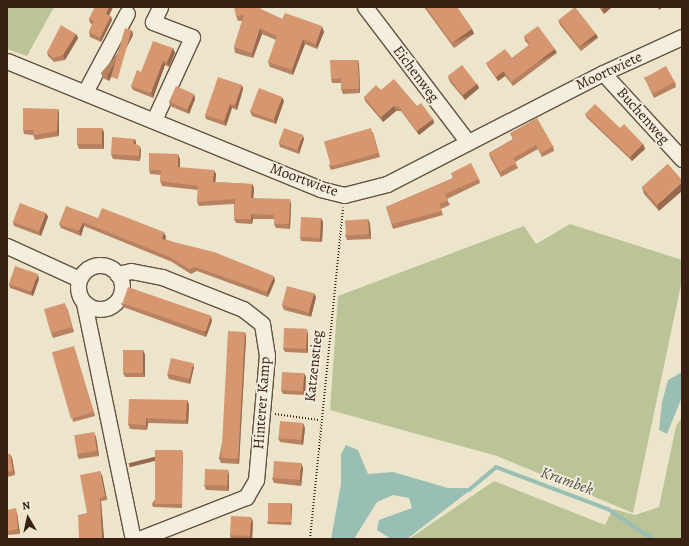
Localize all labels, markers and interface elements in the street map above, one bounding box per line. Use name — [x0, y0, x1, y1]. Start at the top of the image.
street label: Eichenweg — [389, 42, 443, 106]
street label: Moortwiete — [573, 48, 645, 94]
street label: Buchenweg — [613, 84, 673, 148]
street label: Moortwiete — [267, 159, 341, 201]
street label: Katzenstieg — [301, 329, 327, 403]
street label: Hinterer Kamp — [250, 356, 274, 450]
water label: Krumbek — [538, 463, 596, 499]
north arrow — [8, 498, 48, 538]
text: N — [21, 498, 31, 514]

